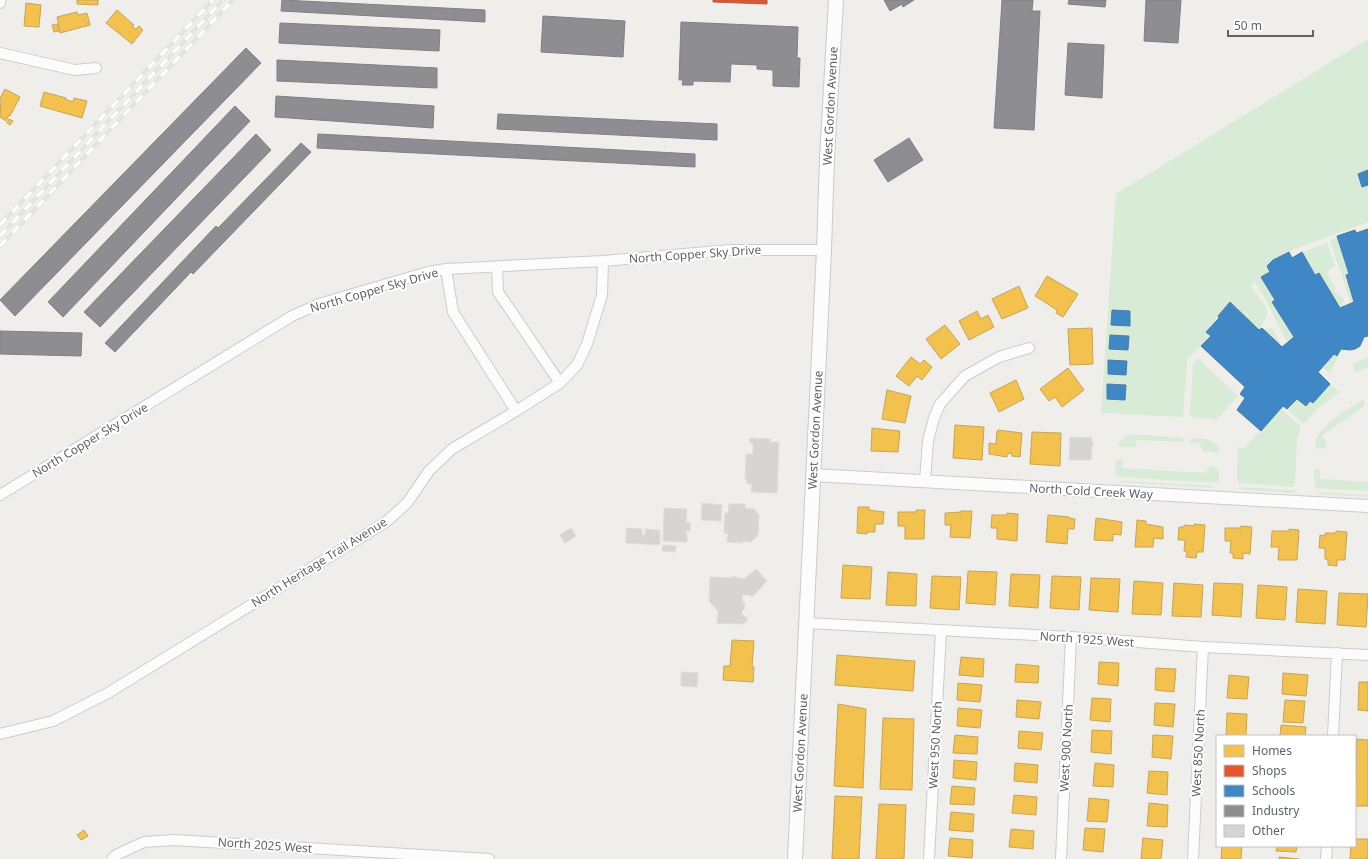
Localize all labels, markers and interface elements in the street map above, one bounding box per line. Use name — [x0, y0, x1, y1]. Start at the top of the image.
scale bar — [1228, 12, 1313, 38]
text: 50 m — [1234, 17, 1262, 34]
street label: West Gordon Avenue — [818, 46, 842, 166]
street label: North Copper Sky Drive — [628, 241, 762, 267]
street label: North Copper Sky Drive — [308, 263, 440, 316]
street label: West Gordon Avenue — [803, 370, 827, 490]
street label: North Copper Sky Drive — [29, 398, 151, 481]
street label: North Cold Creek Way — [1029, 479, 1154, 503]
street label: North Heritage Trail Avenue — [248, 513, 390, 611]
street label: North 1925 West — [1039, 627, 1135, 651]
street label: West Gordon Avenue — [788, 693, 812, 813]
street label: West 950 North — [924, 701, 946, 789]
street label: West 900 North — [1055, 704, 1077, 792]
street label: West 850 North — [1187, 709, 1209, 797]
legend — [1216, 735, 1356, 847]
text: Homes — [1252, 742, 1292, 759]
text: Shops — [1252, 762, 1287, 779]
text: Schools — [1252, 782, 1295, 799]
text: Industry — [1252, 802, 1300, 819]
text: Other — [1252, 822, 1285, 839]
street label: North 2025 West — [217, 833, 313, 857]

